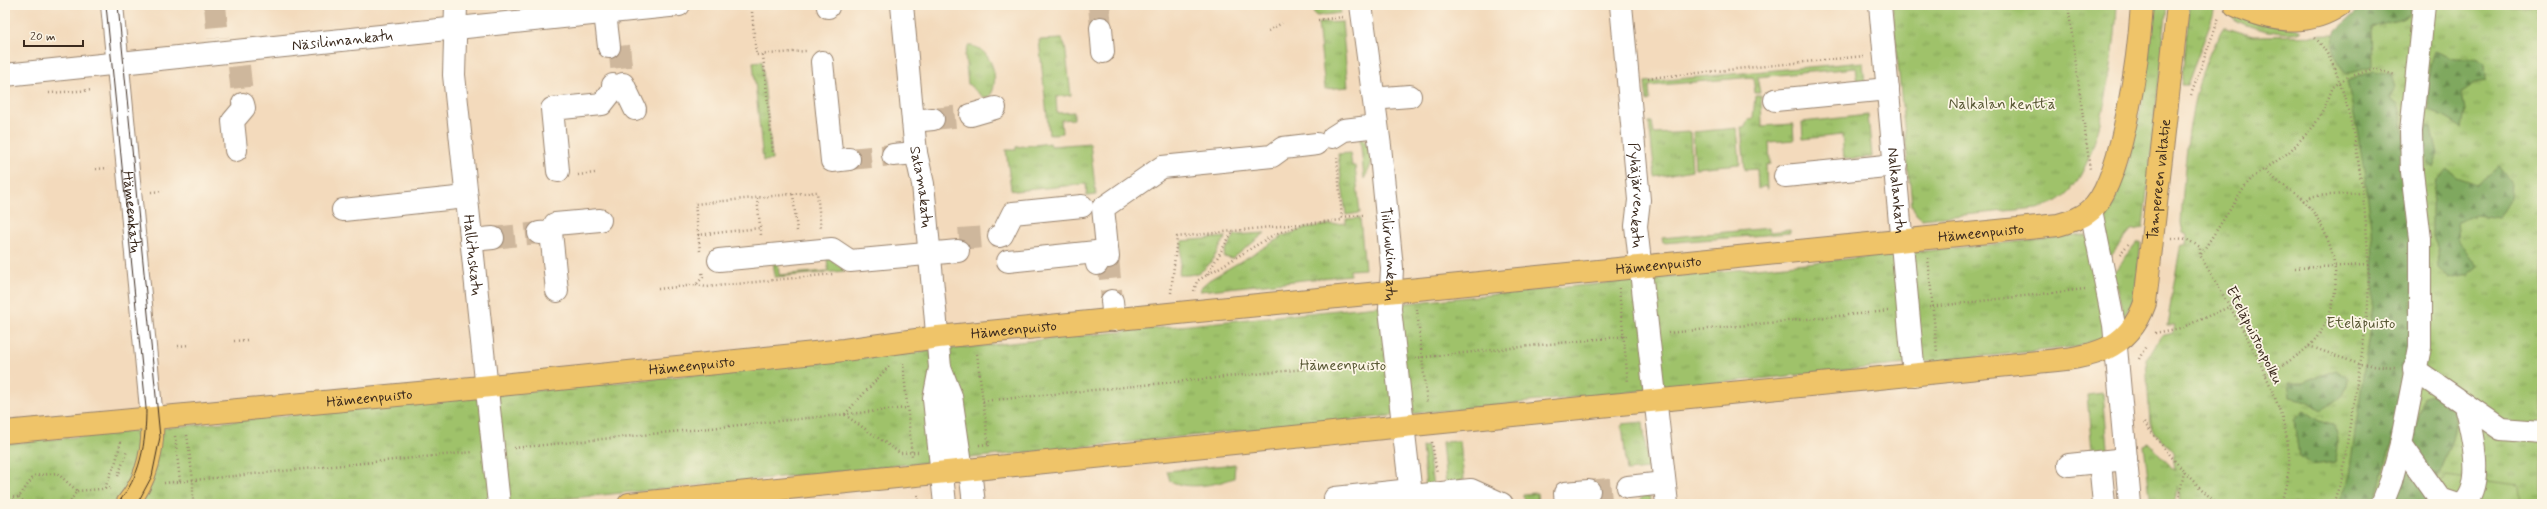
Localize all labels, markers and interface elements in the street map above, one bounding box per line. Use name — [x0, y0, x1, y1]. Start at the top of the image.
scale bar — [24, 22, 83, 48]
street label: Näsilinnankatu — [291, 26, 394, 56]
text: 20 m — [30, 29, 56, 45]
park label: Nalkalan kenttä — [1949, 95, 2056, 115]
street label: Tampereen valtatie — [2143, 118, 2176, 241]
street label: Pyhäjärvenkatu — [1623, 142, 1648, 249]
street label: Satamakatu — [904, 145, 936, 229]
street label: Nalkalankatu — [1882, 146, 1910, 235]
street label: Hämeenkatu — [117, 170, 145, 255]
street label: Tiiliruukinkatu — [1375, 206, 1401, 302]
street label: Hallituskatu — [458, 214, 486, 297]
street label: Hämeenpuisto — [1937, 219, 2025, 248]
street label: Hämeenpuisto — [1615, 252, 1703, 280]
street label: Eteläpuistonpolku — [2221, 283, 2288, 388]
park label: Eteläpuisto — [2327, 314, 2395, 334]
street label: Hämeenpuisto — [970, 316, 1058, 345]
street label: Hämeenpuisto — [648, 352, 736, 381]
park label: Hämeenpuisto — [1300, 356, 1386, 376]
street label: Hämeenpuisto — [326, 385, 413, 413]

